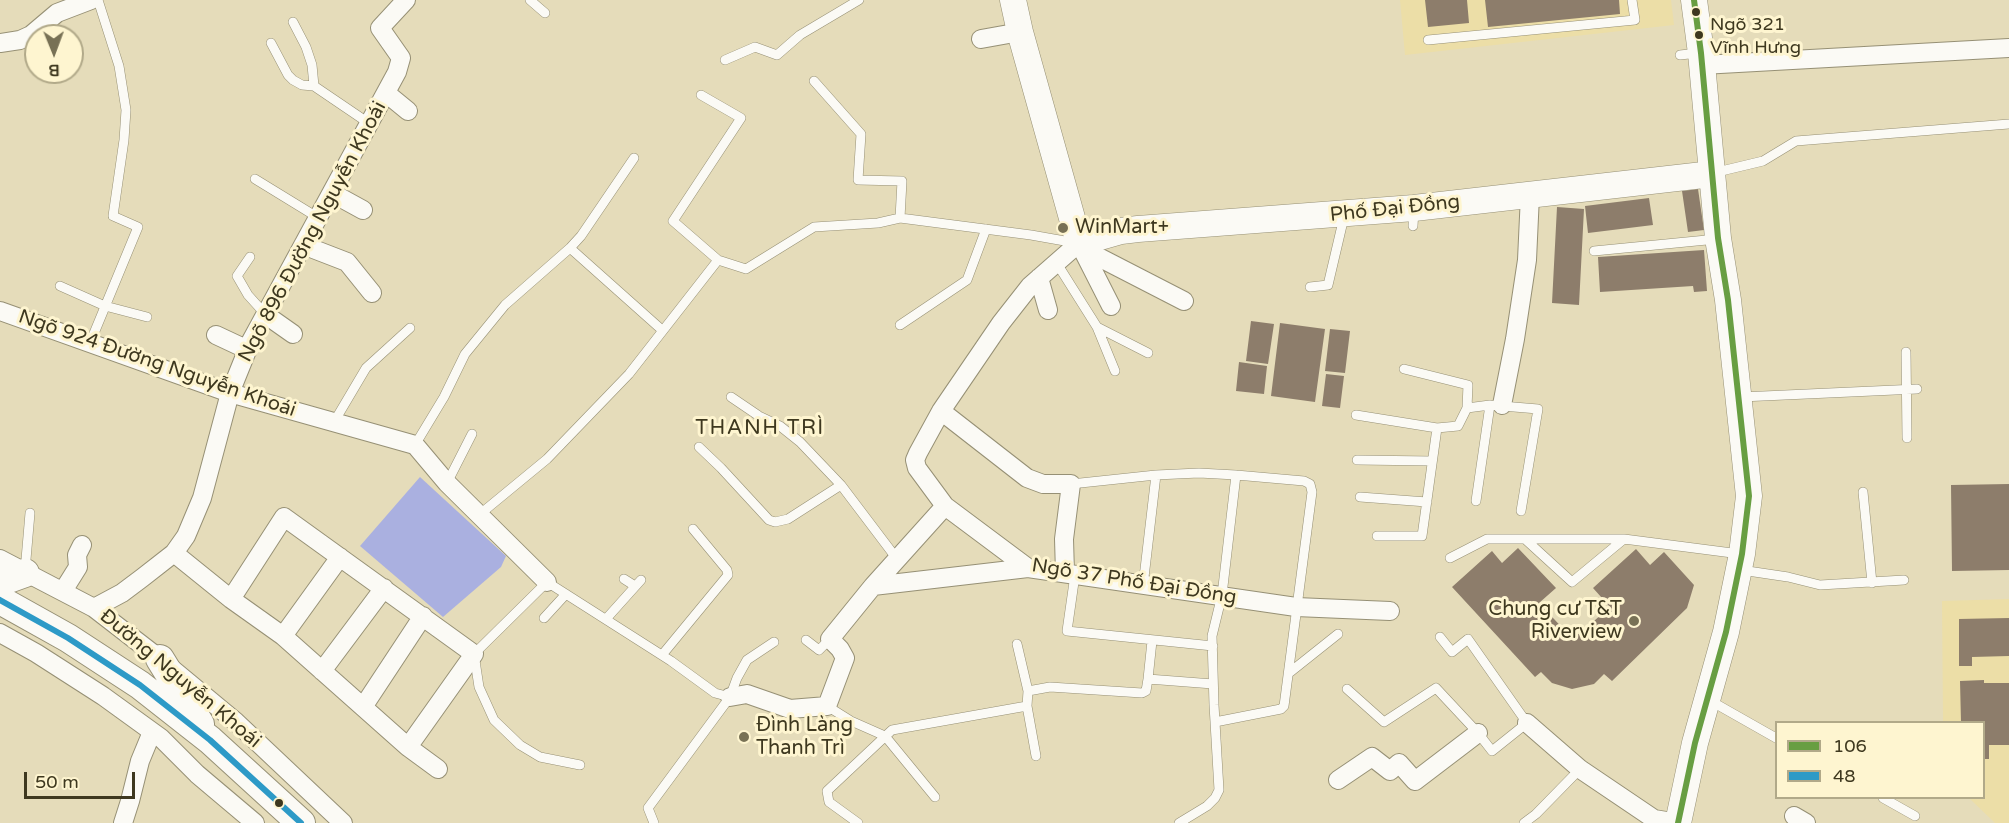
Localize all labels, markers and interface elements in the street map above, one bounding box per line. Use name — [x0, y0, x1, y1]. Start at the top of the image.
unlabelled marker — [1690, 6, 1702, 18]
place label: Ngõ 321 Vĩnh Hưng — [1710, 14, 1801, 57]
north arrow — [24, 24, 84, 84]
marker: Ngõ 321 Vĩnh Hưng — [1693, 29, 1705, 41]
text: B — [49, 60, 60, 80]
street label: Ngõ 896 Đường Nguyễn Khoái — [234, 97, 392, 367]
street label: Phố Đại Đồng — [1329, 190, 1461, 228]
place label: WinMart+ — [1075, 216, 1169, 240]
marker: WinMart+ — [1056, 221, 1070, 235]
street label: Ngõ 924 Đường Nguyễn Khoái — [15, 305, 299, 423]
district label: THANH TRÌ — [695, 415, 825, 441]
street label: Ngõ 37 Phố Đại Đồng — [1030, 554, 1238, 610]
place label: Chung cư T&T Riverview — [1488, 598, 1622, 645]
street label: Đường Nguyễn Khoái — [94, 604, 266, 754]
marker: Chung cư T&T Riverview — [1627, 614, 1641, 628]
place label: Đình Làng Thanh Trì — [756, 714, 853, 761]
legend — [1775, 721, 1985, 799]
marker: Đình Làng Thanh Trì — [737, 730, 751, 744]
text: 106 — [1833, 735, 1867, 757]
scale bar — [27, 760, 138, 798]
text: 48 — [1833, 765, 1856, 787]
text: 50 m — [35, 771, 79, 793]
unlabelled marker — [273, 797, 285, 809]

